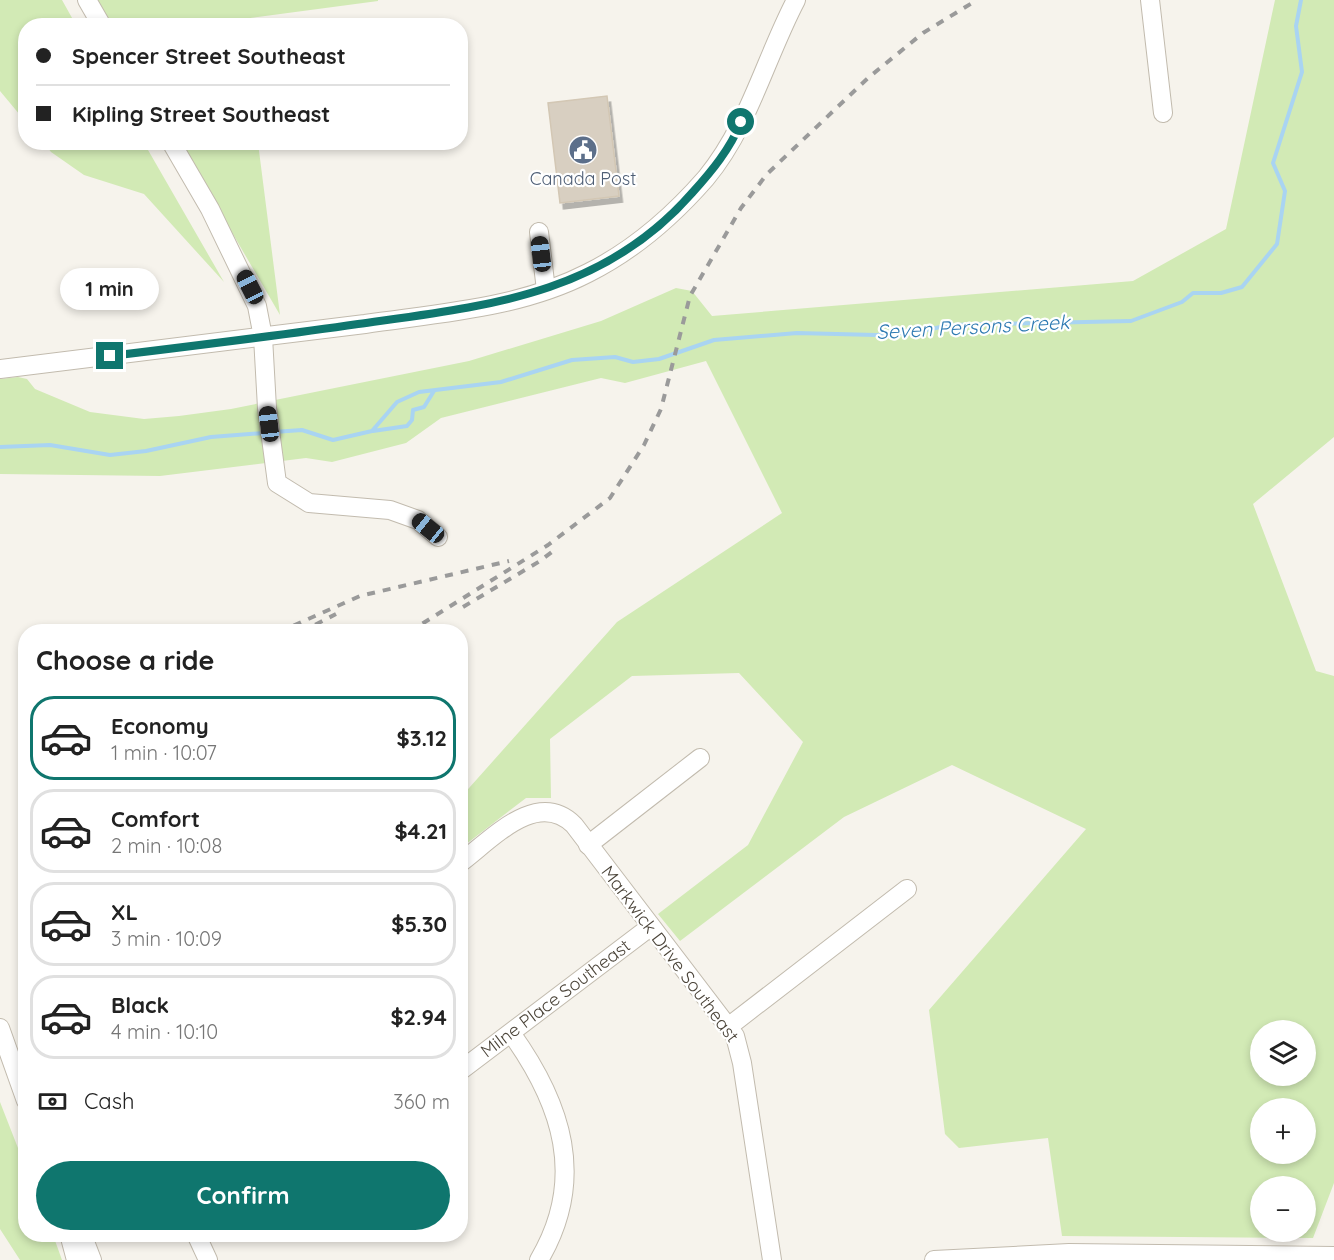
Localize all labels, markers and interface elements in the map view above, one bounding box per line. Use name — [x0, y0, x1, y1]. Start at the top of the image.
text: Spencer Street Southeast — [72, 42, 346, 70]
text: Kipling Street Southeast — [72, 100, 330, 128]
route start — [727, 108, 754, 135]
public building icon: Canada Post — [567, 134, 599, 166]
place label: Canada Post — [530, 167, 636, 190]
car — [530, 235, 552, 273]
car — [234, 267, 266, 307]
callout: 1 min — [60, 269, 160, 311]
text: 1 min — [85, 276, 134, 301]
water label: Seven Persons Creek — [876, 309, 1073, 344]
route end — [96, 342, 123, 369]
car — [258, 405, 280, 443]
car — [408, 510, 448, 546]
text: Choose a ride — [36, 643, 214, 677]
icon: car — [39, 711, 93, 765]
text: Economy — [111, 712, 209, 740]
text: $3.12 — [397, 724, 447, 752]
text: 1 min · 10:07 — [111, 740, 217, 765]
icon: car — [39, 804, 93, 858]
text: Comfort — [111, 805, 200, 833]
text: $4.21 — [394, 817, 447, 845]
text: 2 min · 10:08 — [111, 833, 222, 858]
street label: Markwick Drive Southeast — [596, 861, 744, 1047]
icon: car — [39, 897, 93, 951]
text: XL — [111, 898, 138, 926]
text: $5.30 — [391, 910, 447, 938]
text: 3 min · 10:09 — [111, 926, 222, 951]
street label: Milne Place Southeast — [476, 934, 635, 1062]
icon: car — [39, 990, 93, 1044]
text: Black — [111, 991, 169, 1019]
text: $2.94 — [390, 1003, 447, 1031]
text: 4 min · 10:10 — [111, 1019, 218, 1044]
map controls — [1250, 1020, 1316, 1242]
button: layers — [1250, 1020, 1316, 1086]
icon: cash — [36, 1085, 69, 1118]
text: Cash — [84, 1087, 135, 1115]
text: 360 m — [393, 1089, 450, 1114]
button: + — [1250, 1098, 1316, 1164]
button: Confirm — [36, 1161, 450, 1230]
button: − — [1250, 1176, 1316, 1242]

